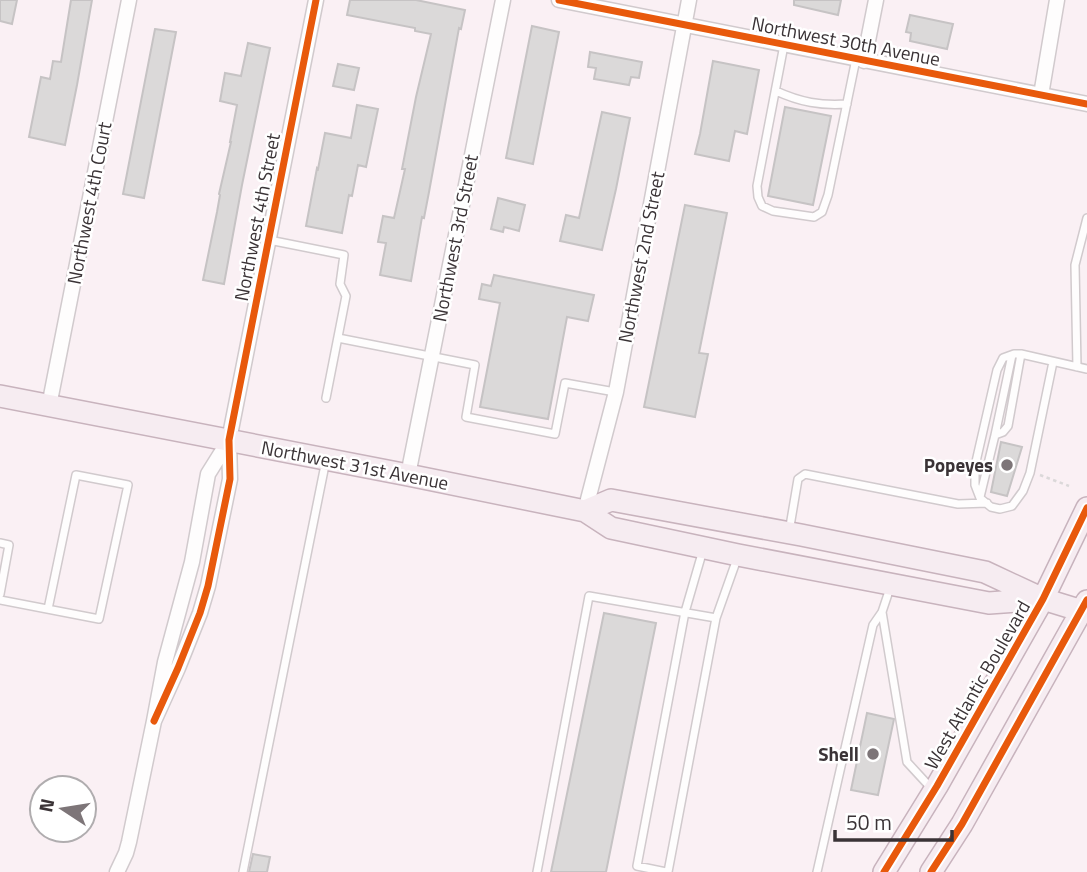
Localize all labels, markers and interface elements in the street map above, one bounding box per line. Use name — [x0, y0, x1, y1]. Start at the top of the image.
street label: Northwest 30th Avenue — [749, 8, 943, 73]
street label: Northwest 4th Court — [59, 119, 119, 287]
street label: Northwest 4th Street — [226, 130, 287, 303]
street label: Northwest 3rd Street — [424, 151, 485, 324]
street label: Northwest 2nd Street — [610, 168, 671, 345]
street label: Northwest 31st Avenue — [259, 432, 451, 497]
place label: Popeyes — [924, 450, 993, 479]
marker: Popeyes — [999, 457, 1015, 473]
street label: West Atlantic Boulevard — [916, 595, 1037, 775]
place label: Shell — [818, 739, 859, 768]
marker: Shell — [865, 746, 881, 762]
north arrow — [28, 774, 98, 844]
text: N — [30, 796, 61, 815]
scale bar — [835, 798, 952, 842]
text: 50 m — [846, 806, 892, 838]

